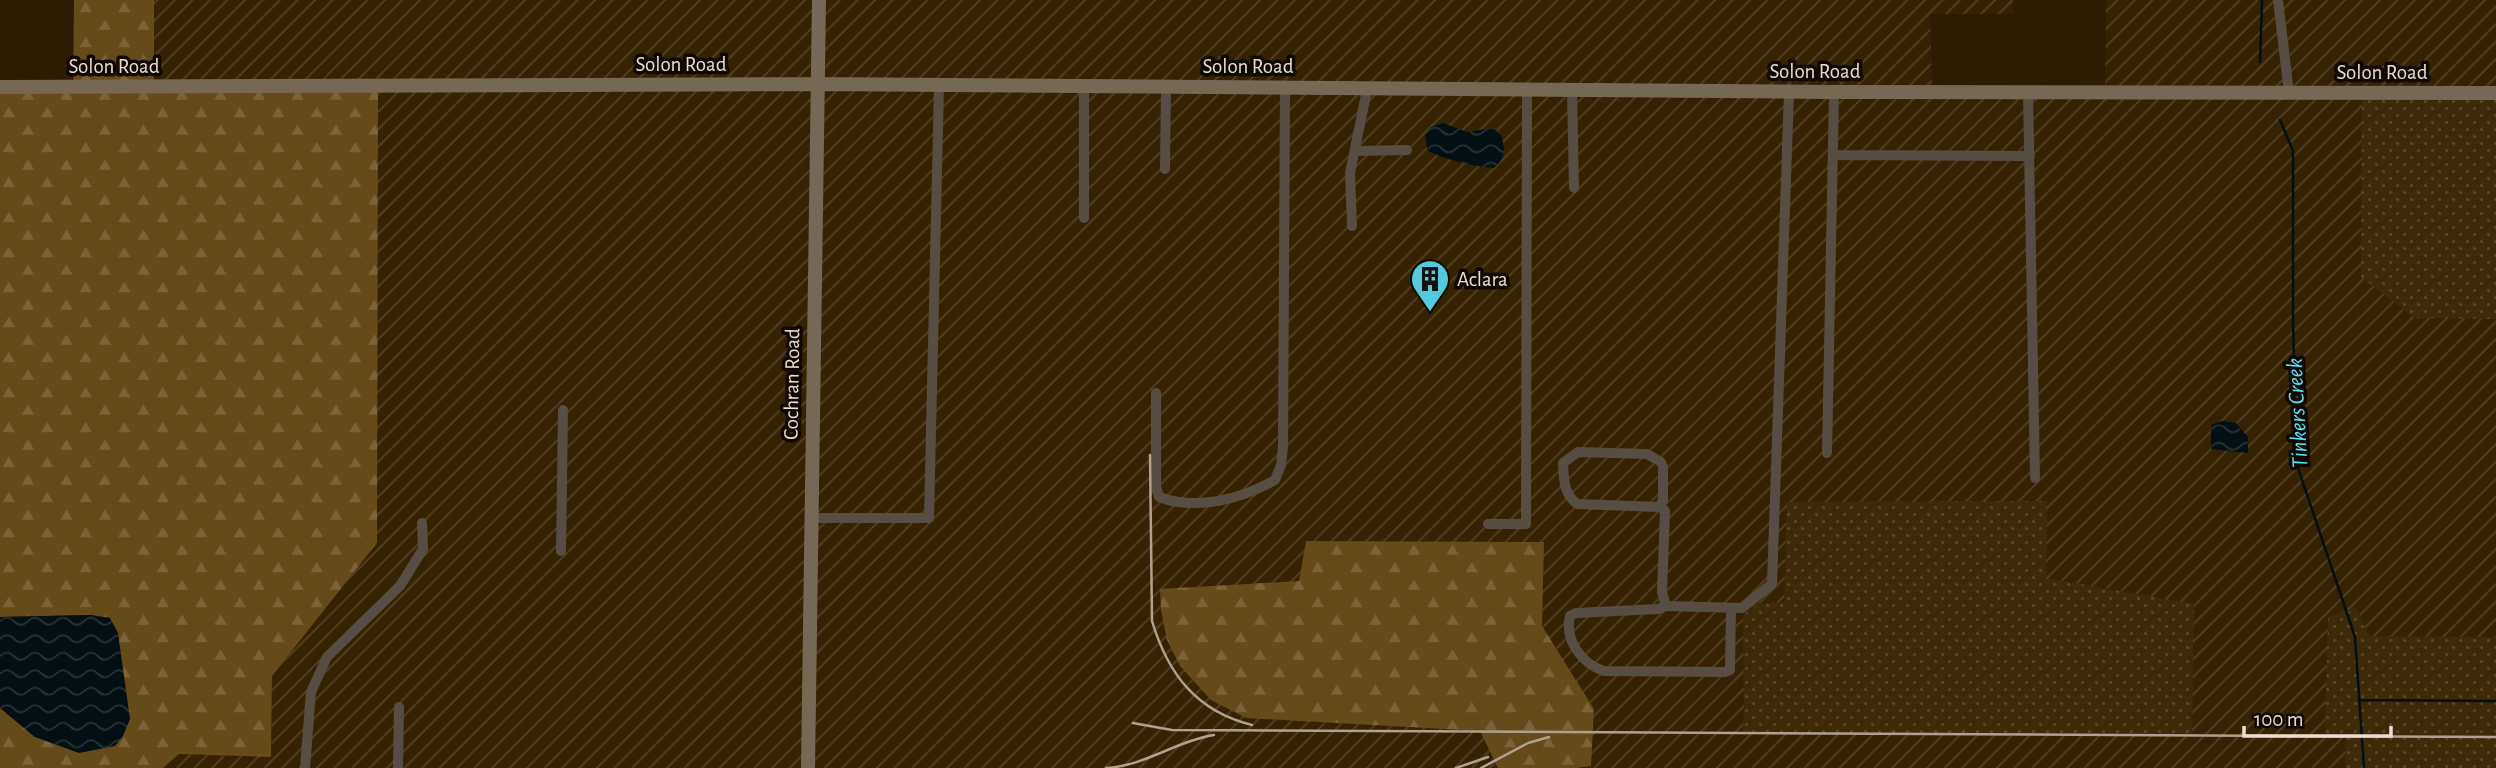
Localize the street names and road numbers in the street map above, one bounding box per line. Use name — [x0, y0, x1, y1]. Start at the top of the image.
street label: Solon Road — [635, 54, 727, 75]
street label: Solon Road — [68, 56, 160, 77]
street label: Solon Road — [1202, 56, 1294, 77]
street label: Solon Road — [1769, 61, 1861, 82]
street label: Solon Road — [2336, 62, 2428, 83]
street label: Cochran Road — [781, 328, 803, 440]

